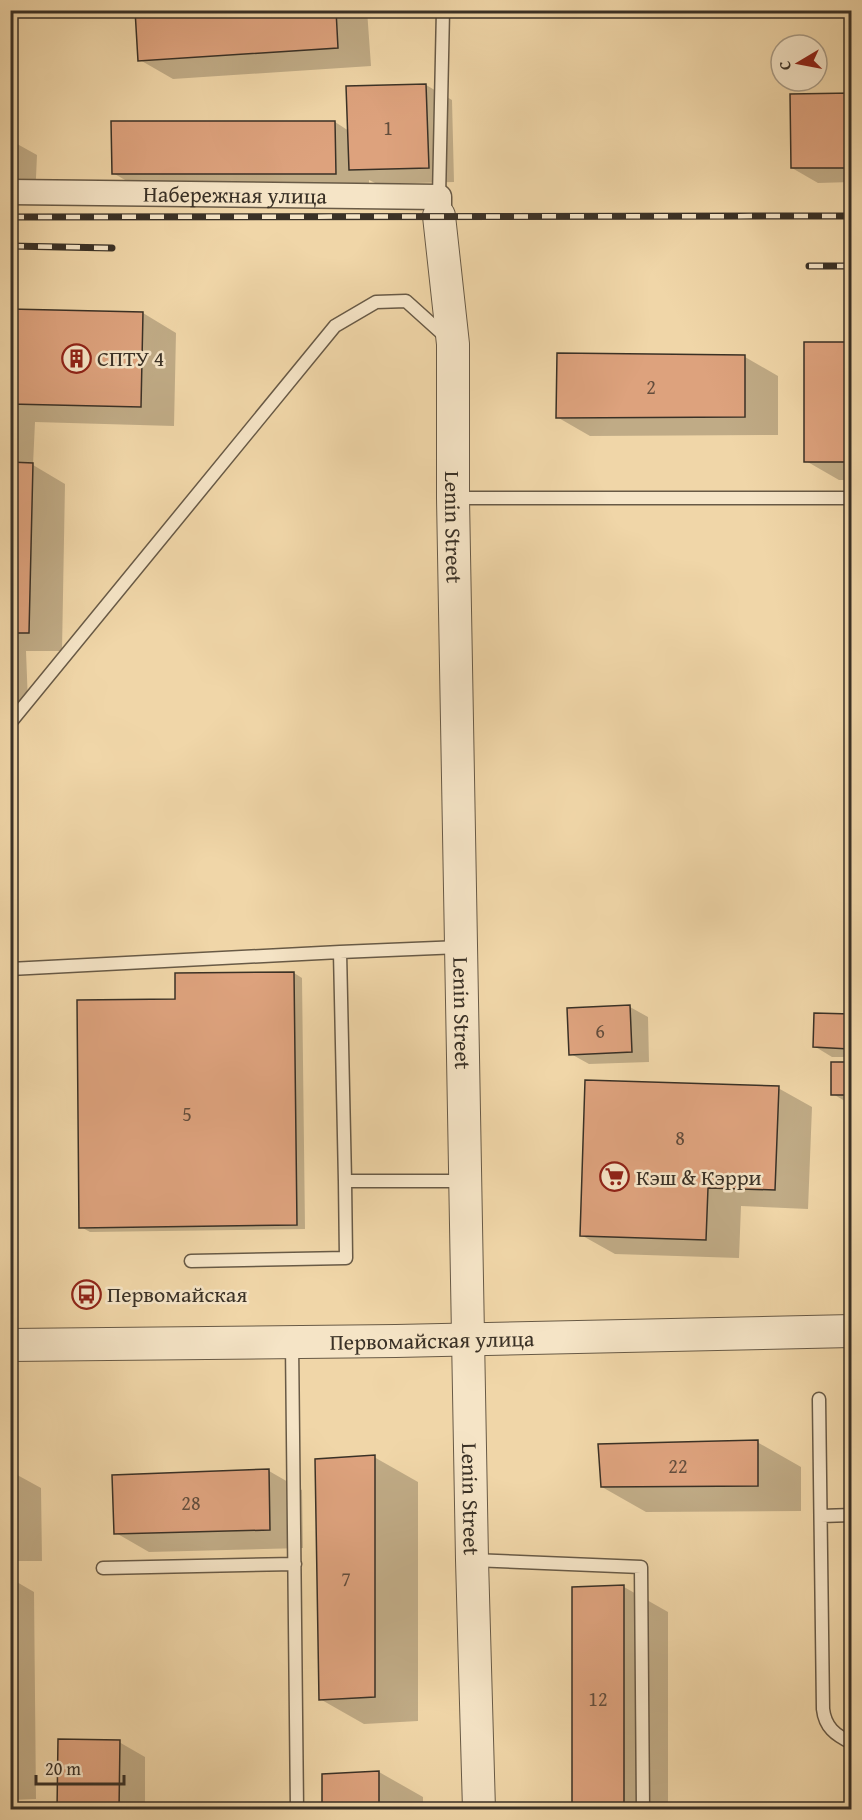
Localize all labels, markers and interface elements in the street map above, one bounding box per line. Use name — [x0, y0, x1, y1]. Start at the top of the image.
north arrow — [769, 33, 829, 93]
text: С — [772, 59, 797, 72]
house number: 1 — [383, 113, 393, 142]
street label: Набережная улица — [143, 178, 328, 212]
building icon: СПТУ 4 — [60, 342, 92, 374]
place label: СПТУ 4 — [97, 342, 164, 374]
house number: 2 — [646, 372, 656, 401]
street label: Lenin Street — [437, 471, 471, 584]
street label: Lenin Street — [445, 957, 479, 1070]
house number: 6 — [595, 1016, 605, 1045]
house number: 5 — [182, 1099, 192, 1128]
house number: 8 — [675, 1123, 685, 1152]
supermarket icon: Кэш & Кэрри — [599, 1161, 631, 1193]
place label: Кэш & Кэрри — [636, 1161, 762, 1193]
bus stop icon: Первомайская — [70, 1278, 102, 1310]
place label: Первомайская — [107, 1278, 248, 1310]
street label: Первомайская улица — [329, 1322, 535, 1358]
street label: Lenin Street — [454, 1443, 488, 1556]
house number: 22 — [668, 1451, 688, 1480]
house number: 28 — [181, 1488, 201, 1517]
house number: 7 — [341, 1564, 351, 1593]
house number: 12 — [588, 1684, 608, 1713]
scale bar — [36, 1748, 124, 1786]
text: 20 m — [45, 1755, 81, 1782]

